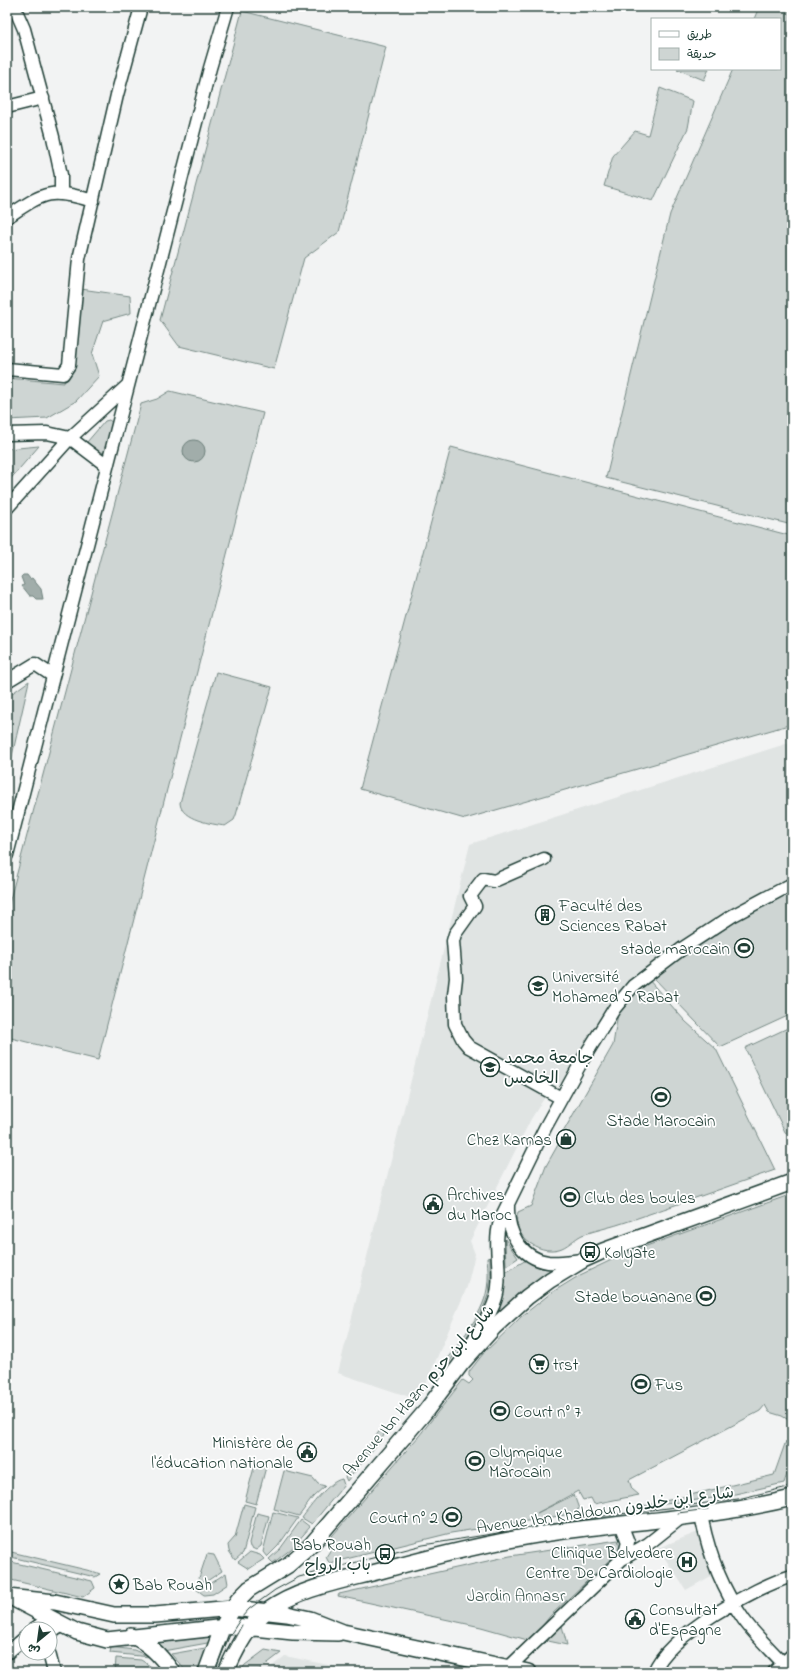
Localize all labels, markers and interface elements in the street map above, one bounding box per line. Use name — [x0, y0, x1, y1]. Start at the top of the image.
legend — [651, 18, 781, 70]
text: طريق — [687, 26, 712, 44]
text: حديقة — [687, 46, 716, 64]
place label: Faculté des Sciences Rabat — [558, 894, 667, 939]
building icon: Faculté des Sciences Rabat — [534, 904, 556, 926]
place label: stade marocain — [620, 937, 730, 962]
sports icon: stade marocain — [733, 937, 755, 959]
place label: Université Mohamed 5 Rabat — [552, 965, 679, 1010]
school or university icon: Université Mohamed 5 Rabat — [527, 975, 549, 997]
place label: جامعة محمد الخامس — [504, 1046, 593, 1091]
school or university icon: جامعة محمد الخامس — [479, 1056, 501, 1078]
sports icon: Stade Marocain — [650, 1086, 672, 1108]
place label: Stade Marocain — [606, 1109, 716, 1134]
place label: Chez Karnas — [467, 1128, 552, 1153]
shop icon: Chez Karnas — [555, 1128, 577, 1150]
place label: Archives du Maroc — [447, 1183, 512, 1228]
sports icon: Club des boules — [559, 1186, 581, 1208]
place label: Club des boules — [584, 1186, 696, 1211]
public building icon: Archives du Maroc — [422, 1193, 444, 1215]
bus stop icon: Kolyate — [579, 1241, 601, 1263]
place label: Kolyate — [604, 1241, 656, 1267]
place label: Stade bouanane — [575, 1285, 692, 1310]
sports icon: Stade bouanane — [695, 1285, 717, 1307]
street label: Avenue Ibn Hazm شارع ابن حزم — [337, 1299, 501, 1483]
supermarket icon: trst — [528, 1353, 550, 1375]
place label: trst — [553, 1353, 579, 1378]
sports icon: Fus — [630, 1373, 652, 1395]
place label: Fus — [654, 1373, 683, 1398]
sports icon: Court n° 7 — [489, 1400, 511, 1422]
place label: Court n° 7 — [514, 1400, 581, 1425]
place label: Ministère de l'éducation nationale — [151, 1431, 293, 1476]
place label: Olympique Marocain — [489, 1440, 563, 1485]
public building icon: Ministère de l'éducation nationale — [296, 1441, 318, 1463]
sports icon: Olympique Marocain — [464, 1450, 486, 1472]
street label: Avenue Ibn Khaldoun شارع ابن خلدون — [475, 1480, 736, 1541]
place label: Court n° 2 — [369, 1506, 438, 1531]
sports icon: Court n° 2 — [441, 1506, 463, 1528]
place label: Bab Rouah باب الرواح — [291, 1533, 371, 1578]
place label: Clinique Belvedere Centre De Cardiologie — [526, 1541, 673, 1588]
bus stop icon: Bab Rouah باب الرواح — [374, 1543, 396, 1565]
hospital icon: Clinique Belvedere Centre De Cardiologie — [676, 1551, 698, 1573]
place icon: Bab Rouah — [108, 1573, 130, 1595]
place label: Bab Rouah — [132, 1573, 212, 1598]
park label: Jardin Annasr — [467, 1584, 566, 1609]
place label: Consultat d'Espagne — [649, 1598, 722, 1645]
public building icon: Consultat d'Espagne — [624, 1608, 646, 1630]
north arrow — [18, 1621, 58, 1661]
text: ش — [24, 1639, 43, 1659]

